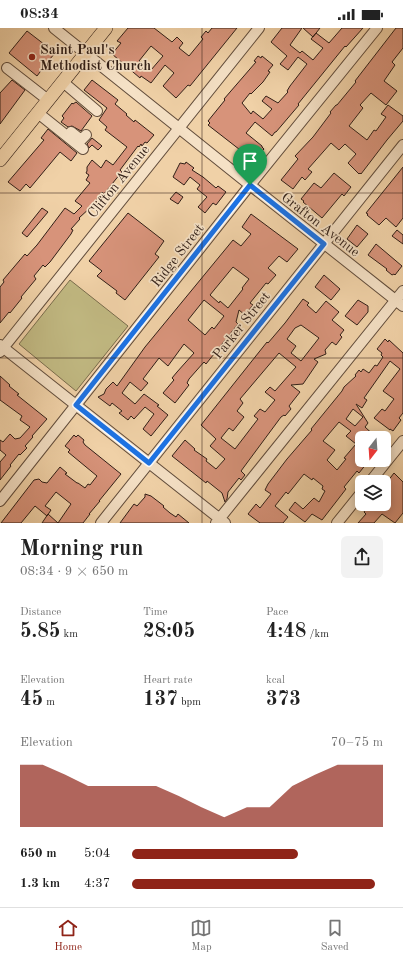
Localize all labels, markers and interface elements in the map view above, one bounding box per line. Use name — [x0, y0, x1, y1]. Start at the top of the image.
text: 08:34 — [20, 7, 59, 22]
place label: Saint Paul's Methodist Church — [40, 43, 151, 73]
marker: Saint Paul's Methodist Church — [27, 52, 37, 62]
street label: Clifton Avenue — [85, 143, 152, 221]
pin — [233, 144, 267, 185]
icon: arrive — [239, 150, 261, 172]
street label: Grafton Avenue — [279, 190, 362, 260]
street label: Ridge Street — [149, 221, 207, 290]
street label: Parker Street — [211, 289, 273, 362]
north arrow — [355, 431, 391, 467]
map controls — [355, 431, 391, 511]
button: layers — [355, 475, 391, 511]
button: share — [341, 536, 383, 578]
text: Morning run — [20, 538, 143, 560]
text: 08:34 · 9 × 650 m — [20, 565, 128, 578]
text: Distance — [20, 607, 61, 618]
text: Time — [143, 607, 168, 618]
text: Pace — [266, 607, 288, 618]
text: 5.85 — [20, 622, 60, 642]
text: 28:05 — [143, 622, 195, 642]
text: 4:48 — [266, 622, 306, 642]
text: km — [60, 629, 78, 640]
text: /km — [306, 629, 329, 640]
text: Elevation — [20, 675, 65, 686]
text: Heart rate — [143, 675, 192, 686]
text: kcal — [266, 675, 285, 686]
text: 45 — [20, 690, 43, 710]
text: 137 — [143, 690, 178, 710]
text: 373 — [266, 690, 301, 710]
text: m — [43, 697, 55, 708]
text: bpm — [178, 697, 201, 708]
text: Elevation — [20, 736, 73, 749]
text: 70–75 m — [331, 736, 383, 749]
text: 650 m — [20, 847, 57, 860]
text: 5:04 — [84, 847, 110, 860]
text: 1.3 km — [20, 877, 60, 890]
text: 4:37 — [84, 877, 110, 890]
tab: Home — [54, 917, 82, 955]
tab: Map — [190, 917, 212, 955]
tab: Saved — [321, 917, 349, 955]

